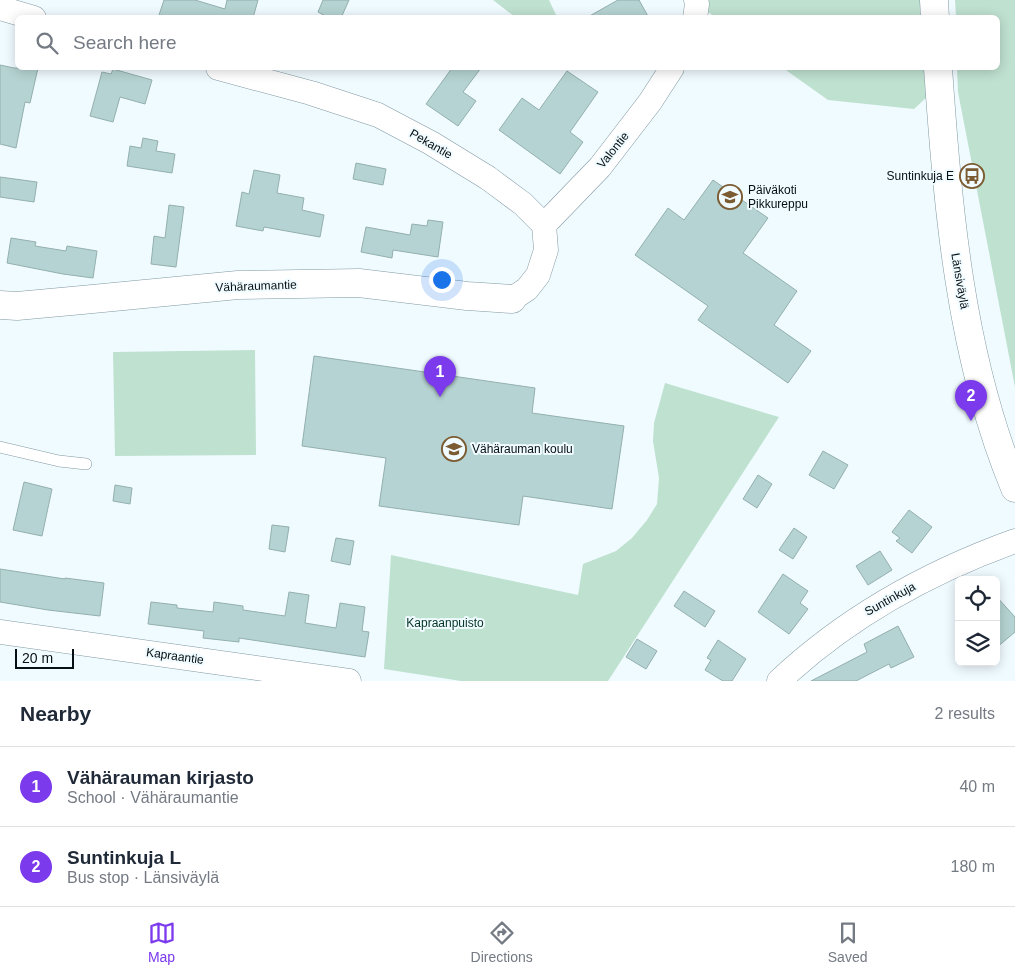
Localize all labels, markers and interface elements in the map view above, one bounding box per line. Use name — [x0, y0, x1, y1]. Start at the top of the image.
search box — [15, 15, 1000, 70]
icon: search — [33, 29, 61, 57]
text: Search here — [73, 32, 177, 53]
street label: Pekantie — [407, 126, 455, 162]
street label: Valontie — [594, 129, 632, 171]
bus stop icon: Suntinkuja E — [959, 163, 985, 189]
place label: Suntinkuja E — [887, 169, 954, 183]
place label: Päiväkoti Pikkureppu — [748, 183, 808, 211]
school or university icon: Päiväkoti Pikkureppu — [717, 184, 743, 210]
street label: Länsiväylä — [948, 252, 972, 310]
your location — [429, 267, 455, 293]
street label: Vähäraumantie — [215, 278, 297, 294]
pin: 1 — [424, 356, 456, 397]
pin: 2 — [955, 380, 987, 421]
school or university icon: Vähärauman koulu — [441, 436, 467, 462]
place label: Vähärauman koulu — [472, 442, 573, 456]
map controls — [955, 576, 1000, 666]
button: locate — [955, 576, 1000, 621]
street label: Suntinkuja — [862, 579, 918, 619]
park label: Kapraanpuisto — [406, 616, 484, 630]
button: layers — [955, 621, 1000, 666]
street label: Kapraantie — [145, 645, 205, 667]
scale bar — [15, 646, 74, 669]
text: 20 m — [22, 650, 53, 666]
text: Nearby — [20, 702, 91, 725]
text: 2 results — [935, 705, 995, 722]
text: Vähärauman kirjasto — [67, 767, 254, 788]
text: 1 — [32, 778, 40, 795]
text: 40 m — [959, 778, 995, 795]
text: School · Vähäraumantie — [67, 789, 239, 806]
text: Suntinkuja L — [67, 847, 181, 868]
text: 2 — [32, 858, 40, 875]
text: 180 m — [951, 858, 995, 875]
text: Bus stop · Länsiväylä — [67, 869, 219, 886]
tab: Map — [148, 919, 176, 965]
tab: Directions — [471, 919, 533, 965]
tab: Saved — [828, 919, 867, 965]

